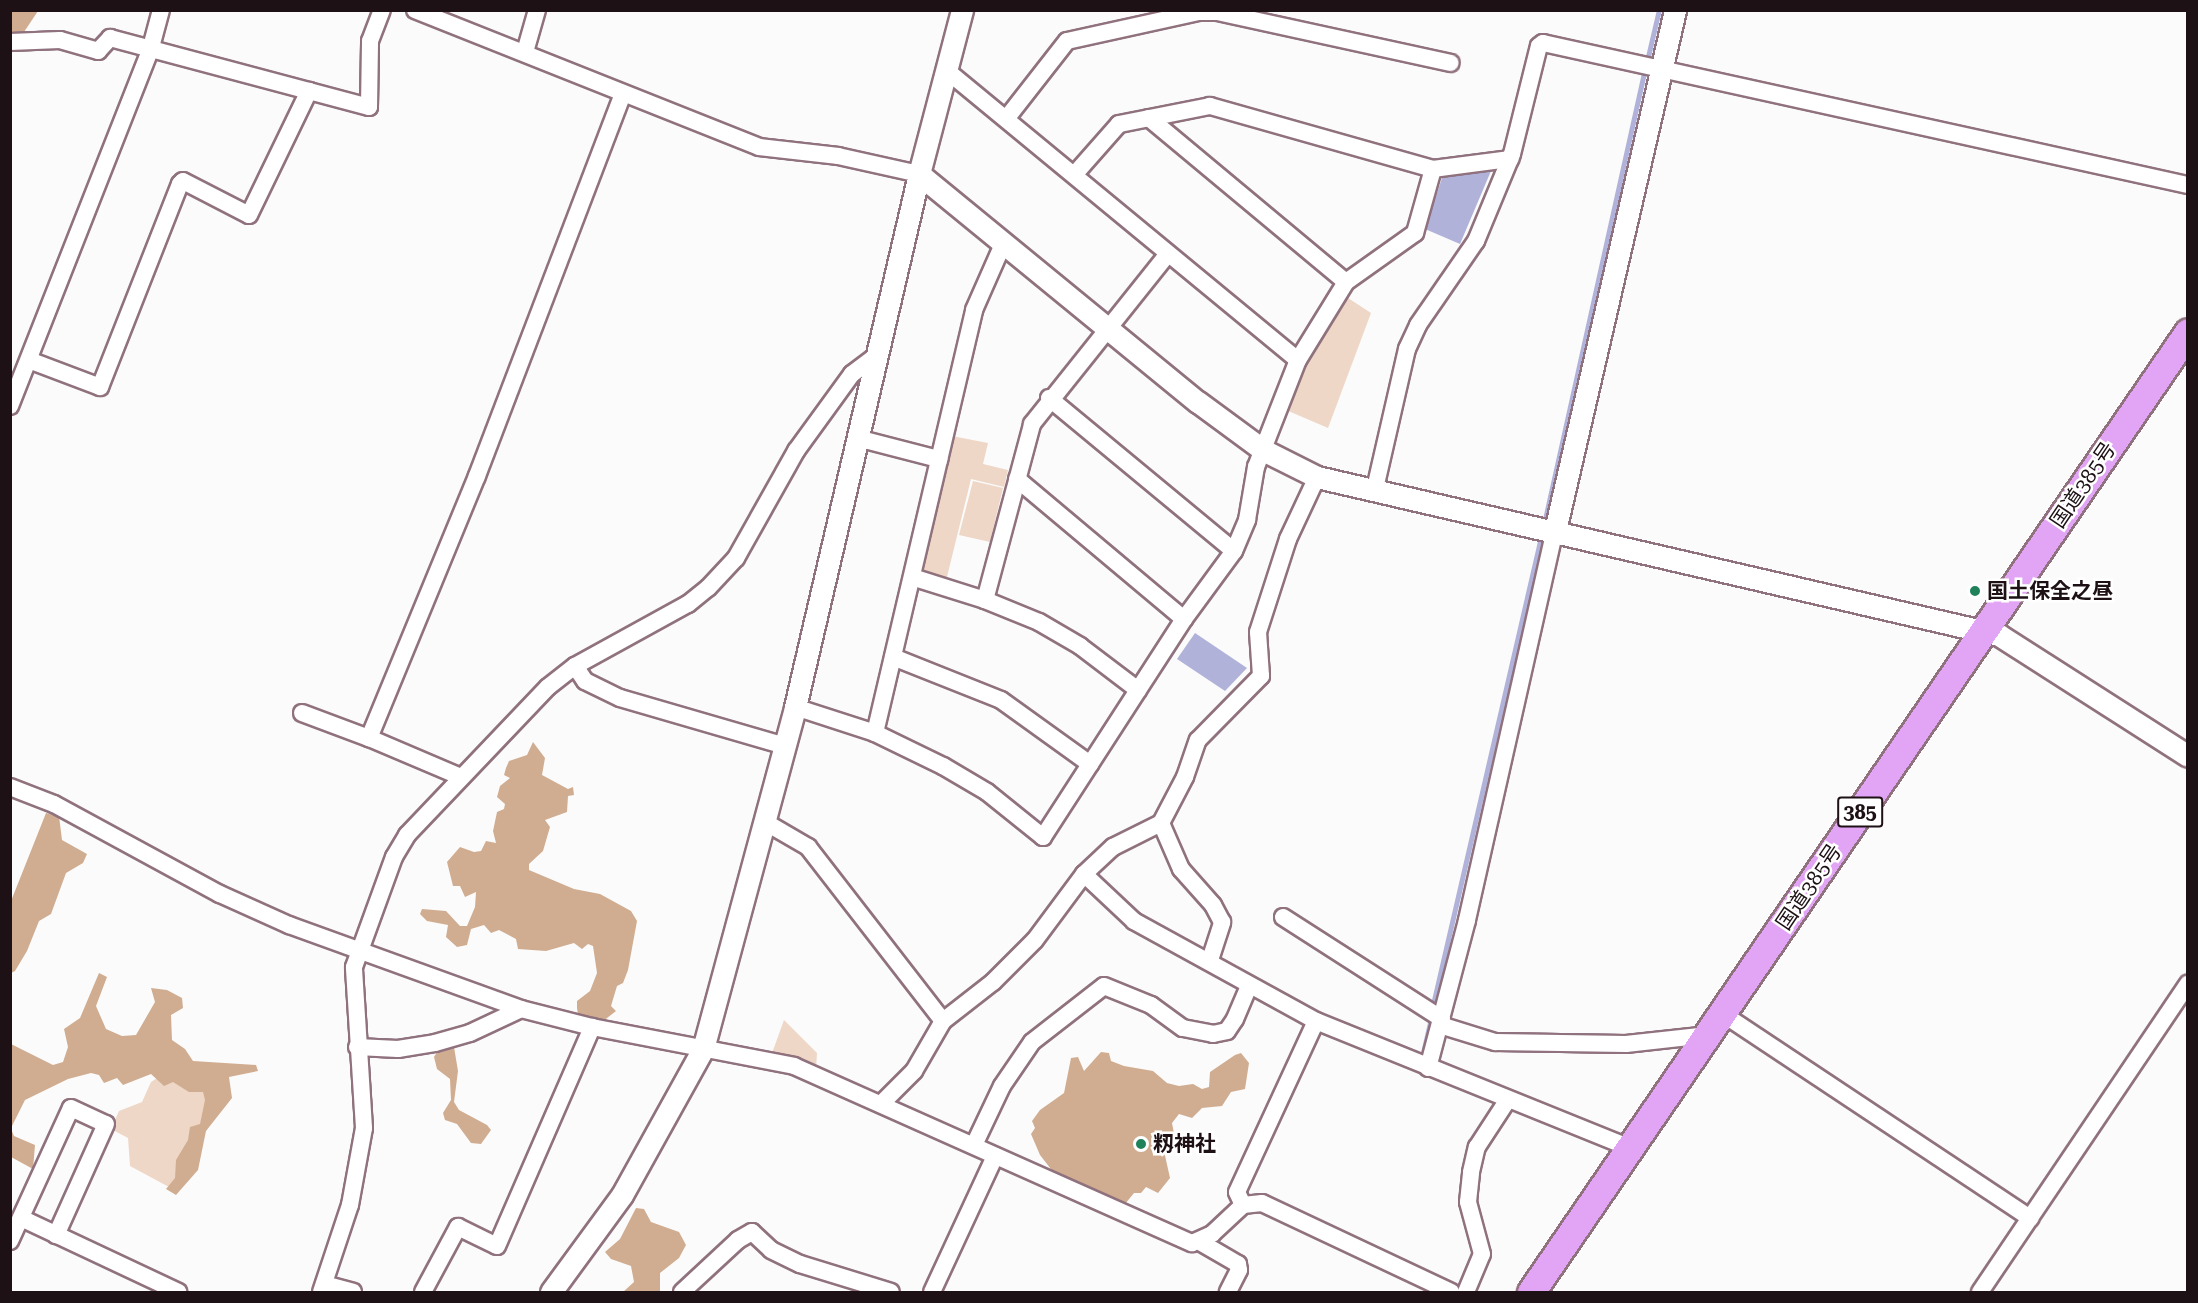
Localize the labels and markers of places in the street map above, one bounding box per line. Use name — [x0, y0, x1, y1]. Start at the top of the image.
place label: 国土保全之昼 — [1987, 578, 2113, 604]
marker: 国土保全之昼 — [1968, 584, 1982, 598]
place label: 籾神社 — [1153, 1131, 1216, 1157]
marker: 籾神社 — [1134, 1137, 1148, 1151]

